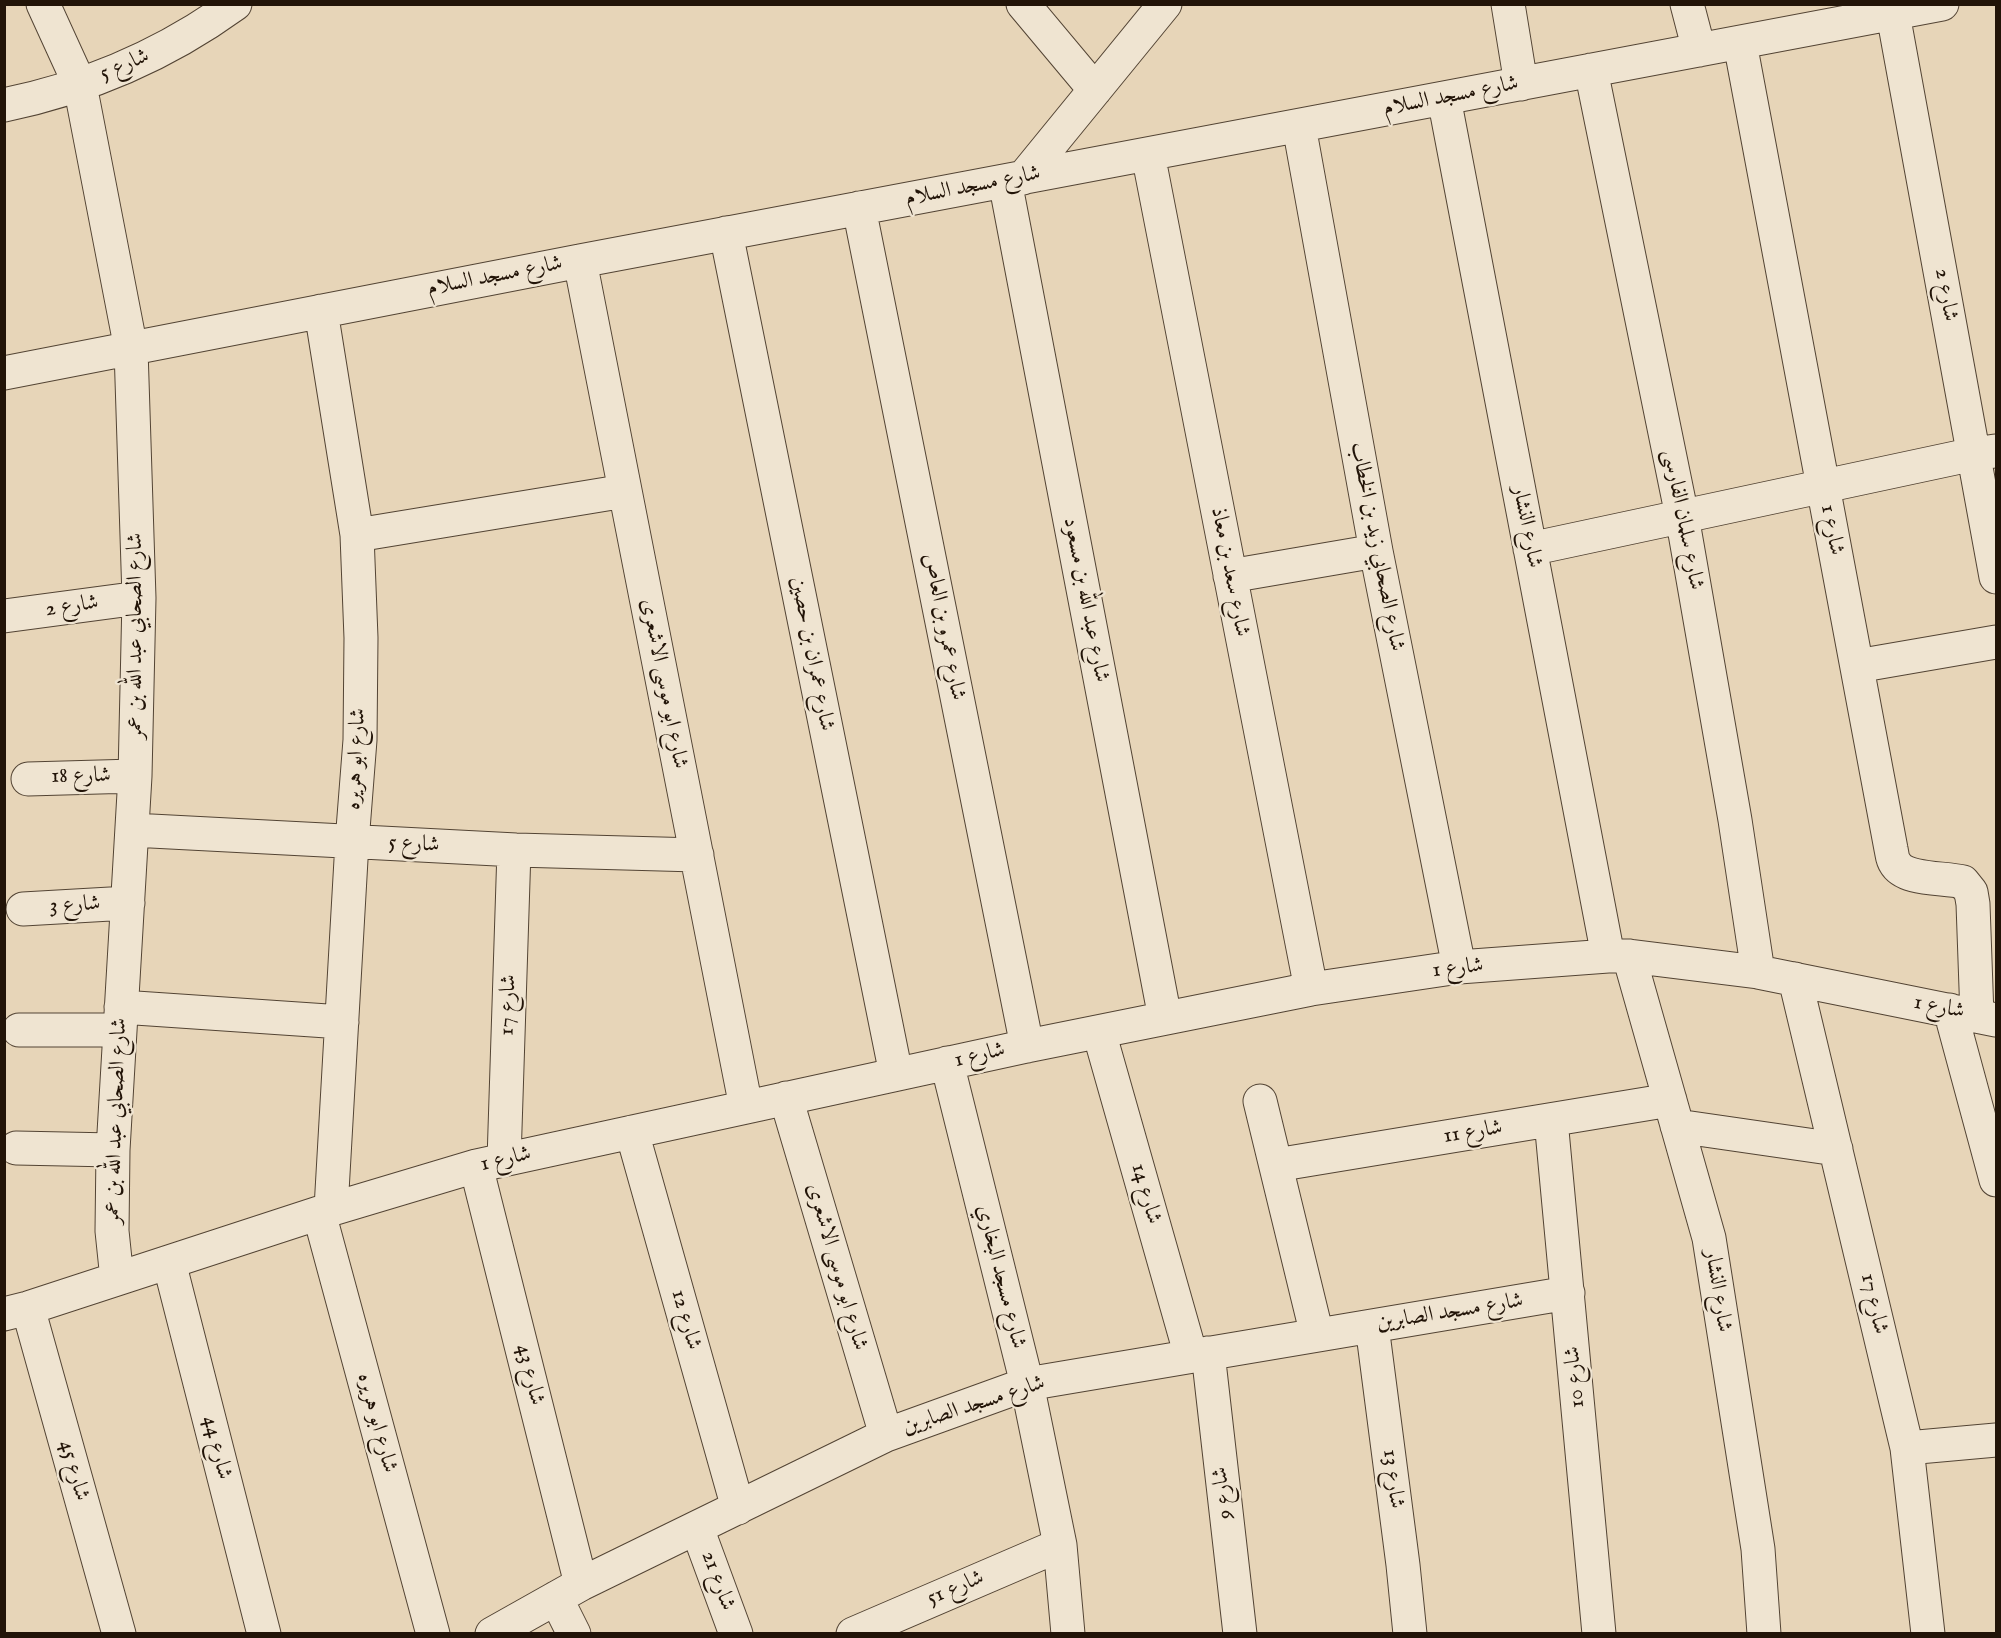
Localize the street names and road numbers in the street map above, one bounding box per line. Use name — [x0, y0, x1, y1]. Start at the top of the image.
street label: شارع 5 — [96, 44, 154, 88]
street label: شارع مسجد السلام — [1381, 71, 1521, 123]
street label: شارع مسجد السلام — [903, 161, 1043, 213]
street label: شارع مسجد السلام — [425, 251, 565, 303]
street label: شارع 2 — [1927, 266, 1963, 324]
street label: شارع الصحابي زيد بن الخطاب — [1343, 440, 1409, 654]
street label: شارع سلمان الفارسى — [1655, 447, 1709, 593]
street label: شارع النشار — [1505, 484, 1547, 570]
street label: شارع 1 — [1813, 502, 1849, 558]
street label: شارع سعد بن معاذ — [1203, 505, 1255, 639]
street label: شارع عبد الله بن مسعود — [1056, 515, 1114, 685]
street label: شارع الصحابي عبد الله بن عمر — [123, 533, 149, 739]
street label: شارع عمرو بن العاص — [916, 551, 970, 703]
street label: شارع عمران بن حصين — [783, 575, 839, 733]
street label: شارع 2 — [44, 590, 100, 624]
street label: شارع ابو موسى الاشعرى — [634, 597, 692, 771]
street label: شارع ابو هريره — [341, 707, 373, 811]
street label: شارع 18 — [51, 763, 111, 791]
street label: شارع 5 — [388, 830, 440, 860]
street label: شارع 3 — [49, 891, 101, 921]
street label: شارع 1 — [1431, 953, 1485, 985]
street label: شارع 17 — [495, 974, 523, 1036]
street label: شارع 1 — [1911, 990, 1967, 1026]
street label: شارع الصحابي عبد الله بن عمر — [100, 1017, 134, 1225]
street label: شارع 1 — [952, 1037, 1008, 1075]
street label: شارع 11 — [1442, 1115, 1504, 1151]
street label: شارع 1 — [478, 1141, 534, 1179]
street label: شارع 14 — [1124, 1161, 1166, 1227]
street label: شارع ابو موسى الاشعرى — [800, 1180, 872, 1354]
street label: شارع مسجد البخاري — [969, 1202, 1031, 1352]
street label: شارع النشار — [1697, 1248, 1737, 1334]
street label: شارع 17 — [1853, 1271, 1893, 1337]
street label: شارع 12 — [664, 1287, 706, 1353]
street label: شارع مسجد الصابرين — [1375, 1288, 1525, 1338]
street label: شارع 43 — [509, 1342, 549, 1408]
street label: شارع 10 — [1560, 1345, 1592, 1409]
street label: شارع ابو هريره — [350, 1370, 402, 1476]
street label: شارع مسجد الصابرين — [899, 1371, 1049, 1441]
street label: شارع 44 — [195, 1413, 237, 1483]
street label: شارع 45 — [52, 1438, 94, 1504]
street label: شارع 13 — [1375, 1448, 1409, 1510]
street label: شارع 9 — [1208, 1465, 1240, 1521]
street label: شارع 21 — [694, 1548, 740, 1614]
street label: شارع 51 — [924, 1565, 988, 1613]

